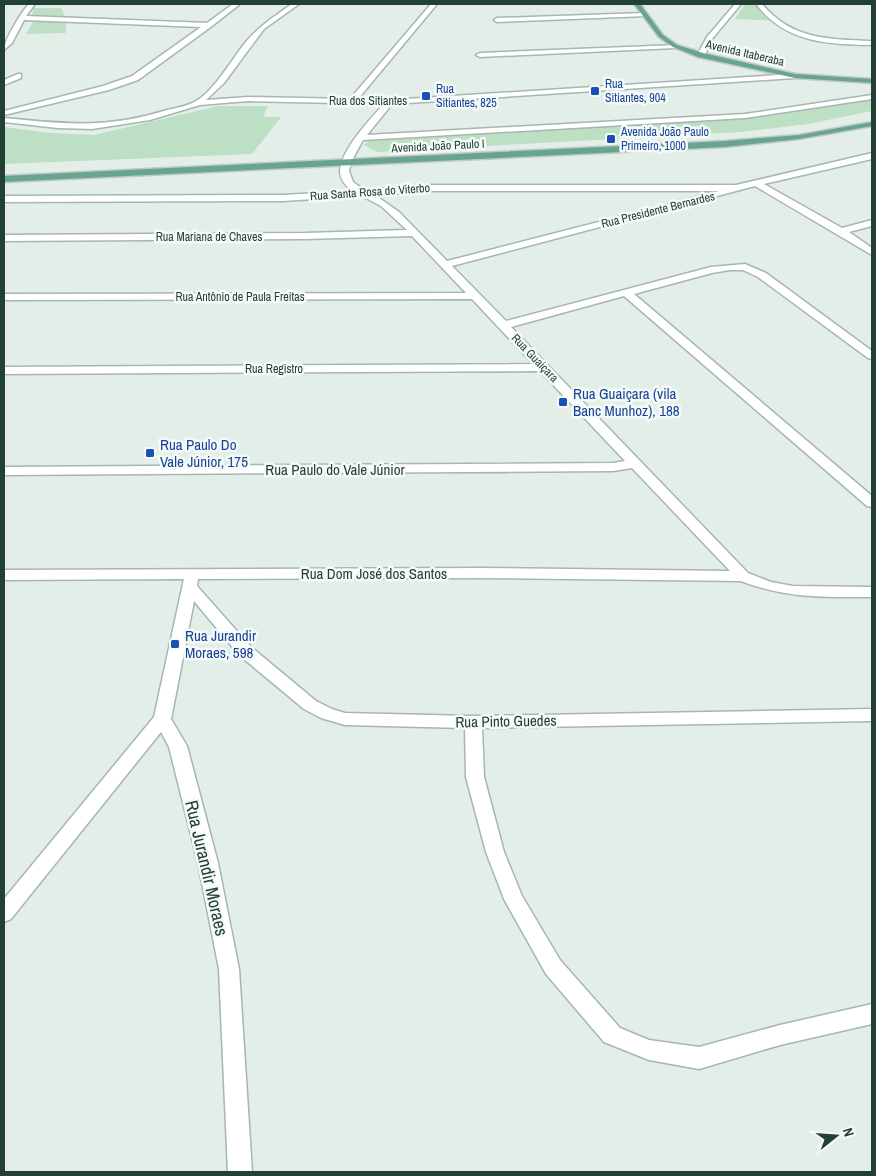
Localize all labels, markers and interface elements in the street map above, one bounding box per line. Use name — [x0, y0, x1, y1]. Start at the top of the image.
street label: Avenida Itaberaba — [703, 36, 786, 70]
place label: Rua Sitiantes, 904 — [605, 76, 666, 106]
place label: Rua Sitiantes, 825 — [436, 81, 497, 111]
marker: Rua Sitiantes, 904 — [589, 85, 601, 97]
marker: Rua Sitiantes, 825 — [420, 90, 432, 102]
street label: Rua dos Sitiantes — [329, 93, 407, 109]
place label: Avenida João Paulo Primeiro, 1000 — [620, 124, 709, 154]
marker: Avenida João Paulo Primeiro, 1000 — [605, 133, 617, 145]
street label: Avenida João Paulo I — [390, 136, 485, 156]
street label: Rua Santa Rosa do Viterbo — [309, 180, 431, 204]
street label: Rua Presidente Bernardes — [600, 188, 717, 232]
street label: Rua Mariana de Chaves — [156, 229, 262, 245]
street label: Rua Antônio de Paula Freitas — [175, 289, 305, 305]
street label: Rua Guaiçara — [508, 330, 562, 386]
street label: Rua Registro — [245, 361, 303, 377]
place label: Rua Guaiçara (vila Banc Munhoz), 188 — [573, 383, 680, 421]
marker: Rua Guaiçara (vila Banc Munhoz), 188 — [557, 396, 569, 408]
place label: Rua Paulo Do Vale Júnior, 175 — [160, 434, 248, 472]
marker: Rua Paulo Do Vale Júnior, 175 — [144, 447, 156, 459]
street label: Rua Paulo do Vale Júnior — [265, 459, 405, 480]
street label: Rua Dom José dos Santos — [301, 563, 447, 584]
place label: Rua Jurandir Moraes, 598 — [185, 625, 256, 663]
marker: Rua Jurandir Moraes, 598 — [169, 638, 181, 650]
street label: Rua Pinto Guedes — [455, 710, 557, 732]
street label: Rua Jurandir Moraes — [179, 798, 235, 938]
north arrow — [811, 1111, 861, 1161]
text: N — [839, 1126, 858, 1139]

